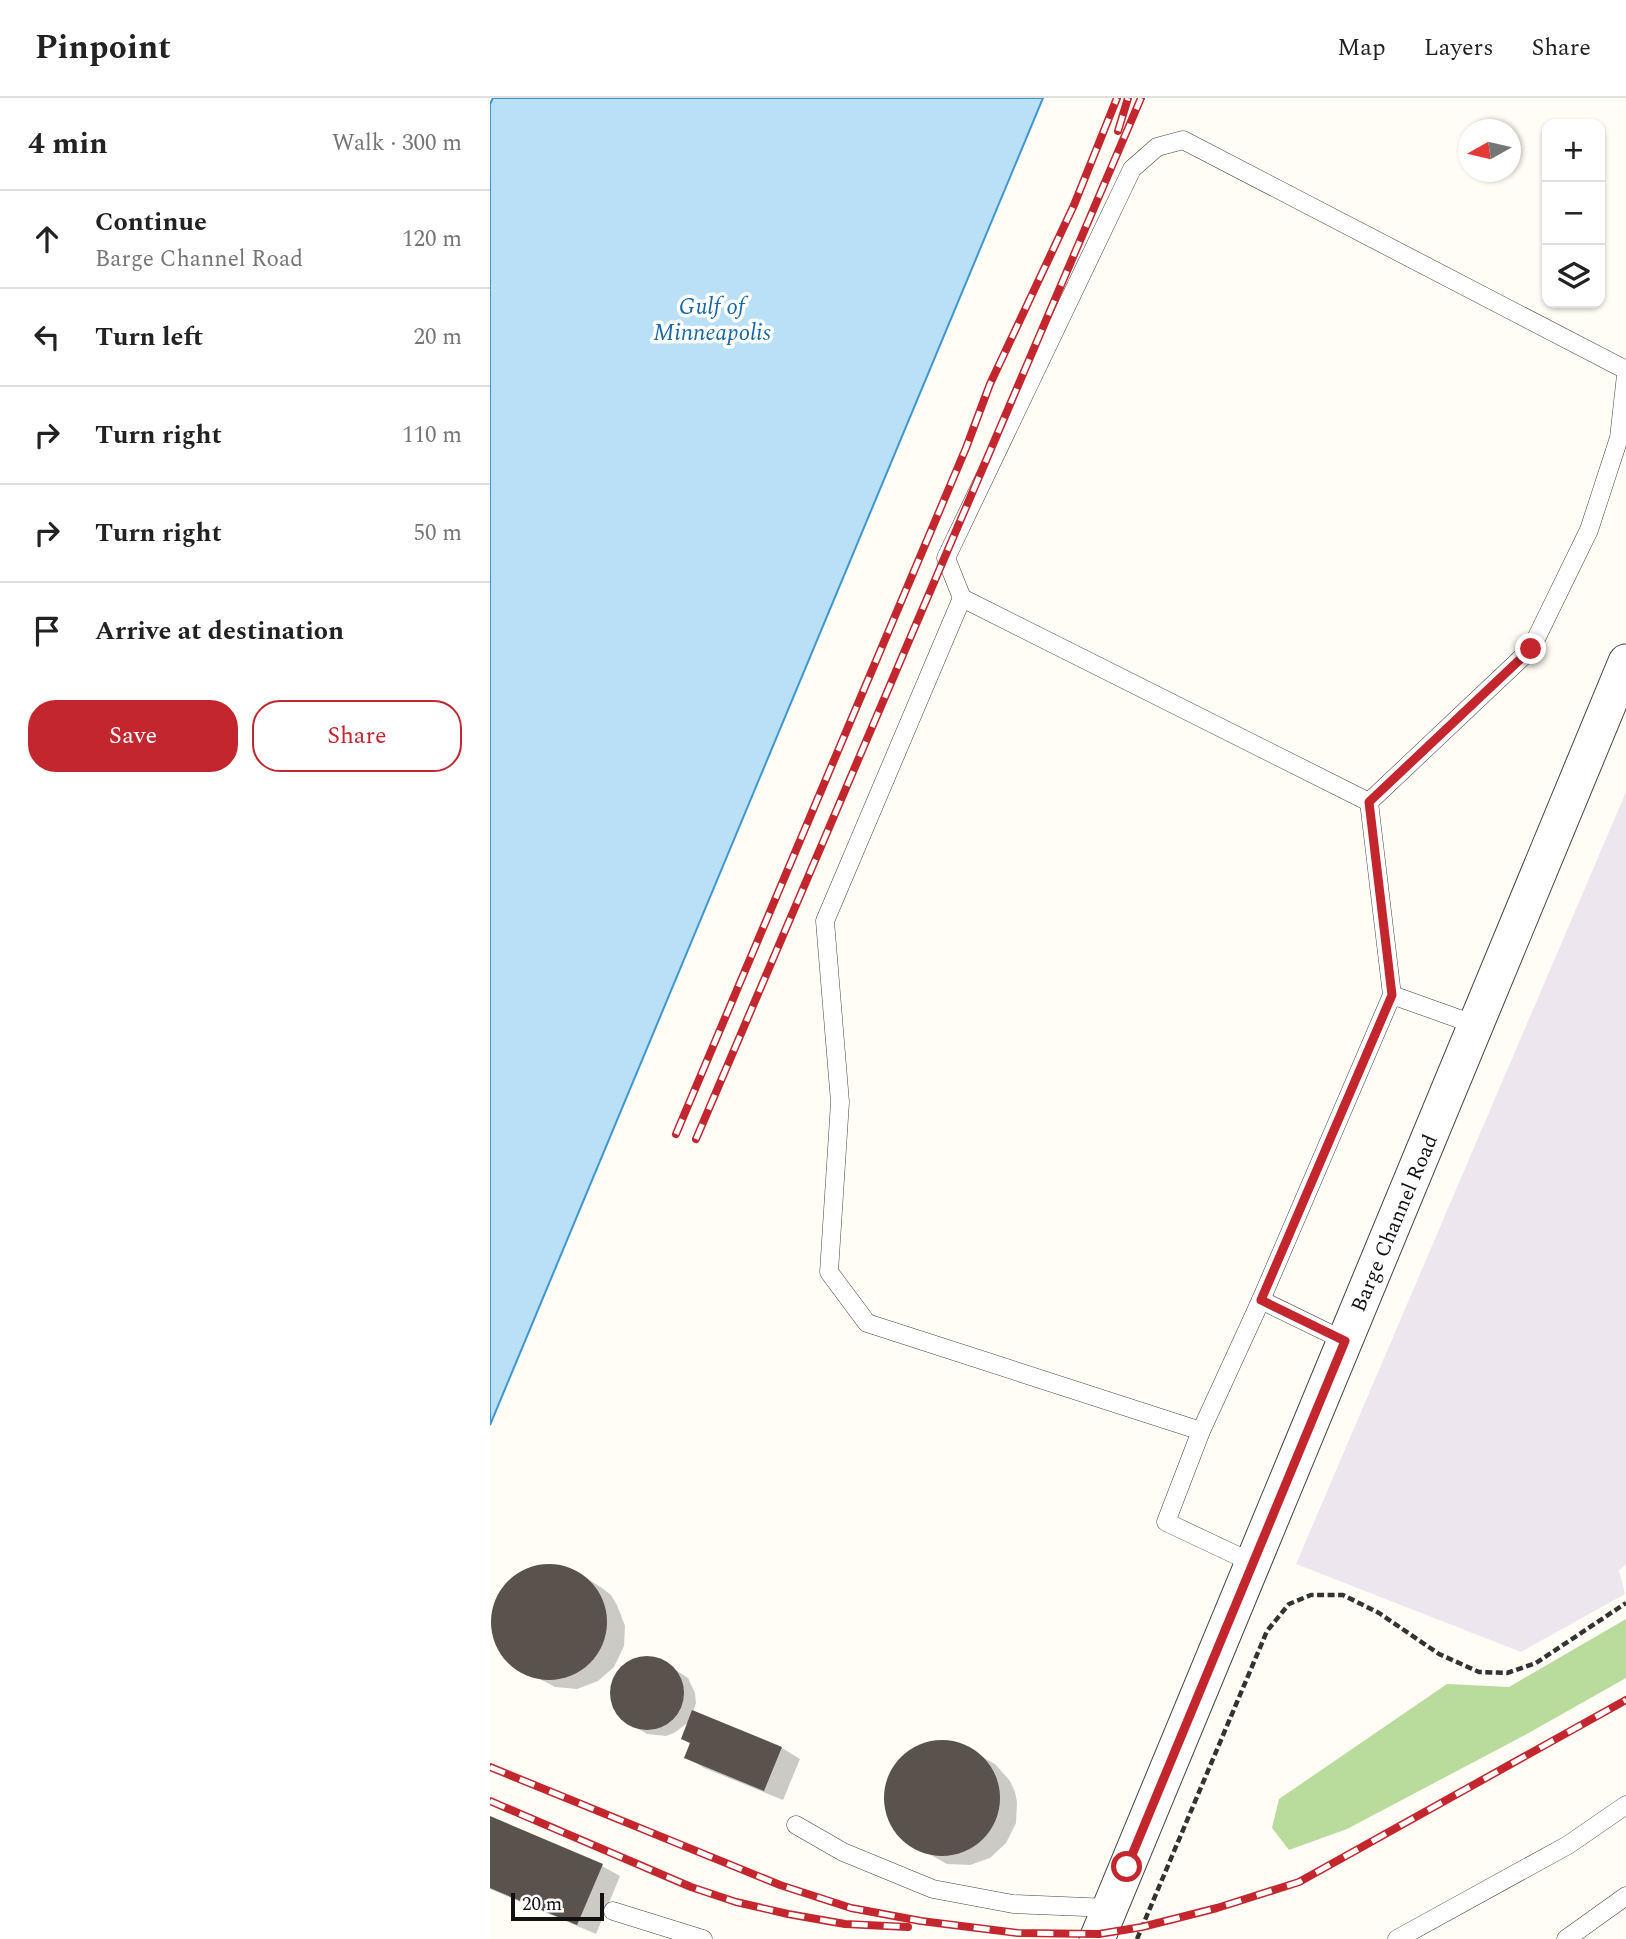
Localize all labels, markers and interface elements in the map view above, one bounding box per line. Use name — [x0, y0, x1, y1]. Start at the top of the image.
text: Pinpoint — [35, 23, 171, 73]
text: Map — [1337, 30, 1386, 66]
text: Layers — [1424, 30, 1494, 66]
text: Share — [1532, 30, 1591, 66]
north arrow — [1458, 119, 1521, 182]
map controls — [1542, 119, 1605, 308]
button: + — [1542, 119, 1605, 182]
text: 4 min — [28, 121, 108, 167]
text: Walk · 300 m — [332, 126, 462, 161]
button: − — [1542, 182, 1605, 245]
text: Continue — [95, 202, 207, 242]
icon: ahead — [28, 220, 66, 258]
text: 120 m — [402, 222, 462, 257]
text: Barge Channel Road — [95, 242, 303, 277]
button: layers — [1542, 245, 1605, 308]
water label: Gulf of Minneapolis — [653, 290, 771, 351]
text: Turn left — [95, 317, 203, 357]
icon: left — [28, 318, 66, 356]
text: 20 m — [413, 320, 462, 355]
text: Turn right — [95, 415, 222, 455]
icon: right — [28, 416, 66, 454]
text: 110 m — [402, 418, 462, 453]
text: Turn right — [95, 513, 222, 553]
icon: right — [28, 514, 66, 552]
text: 50 m — [413, 516, 462, 551]
text: Arrive at destination — [95, 611, 344, 651]
icon: arrive — [28, 612, 66, 650]
route end — [1515, 633, 1546, 664]
button: Save — [28, 700, 238, 772]
button: Share — [252, 700, 462, 772]
street label: Barge Channel Road — [1343, 1130, 1447, 1317]
route start — [1111, 1851, 1142, 1882]
scale bar — [511, 1890, 604, 1922]
text: 20 m — [522, 1890, 562, 1919]

